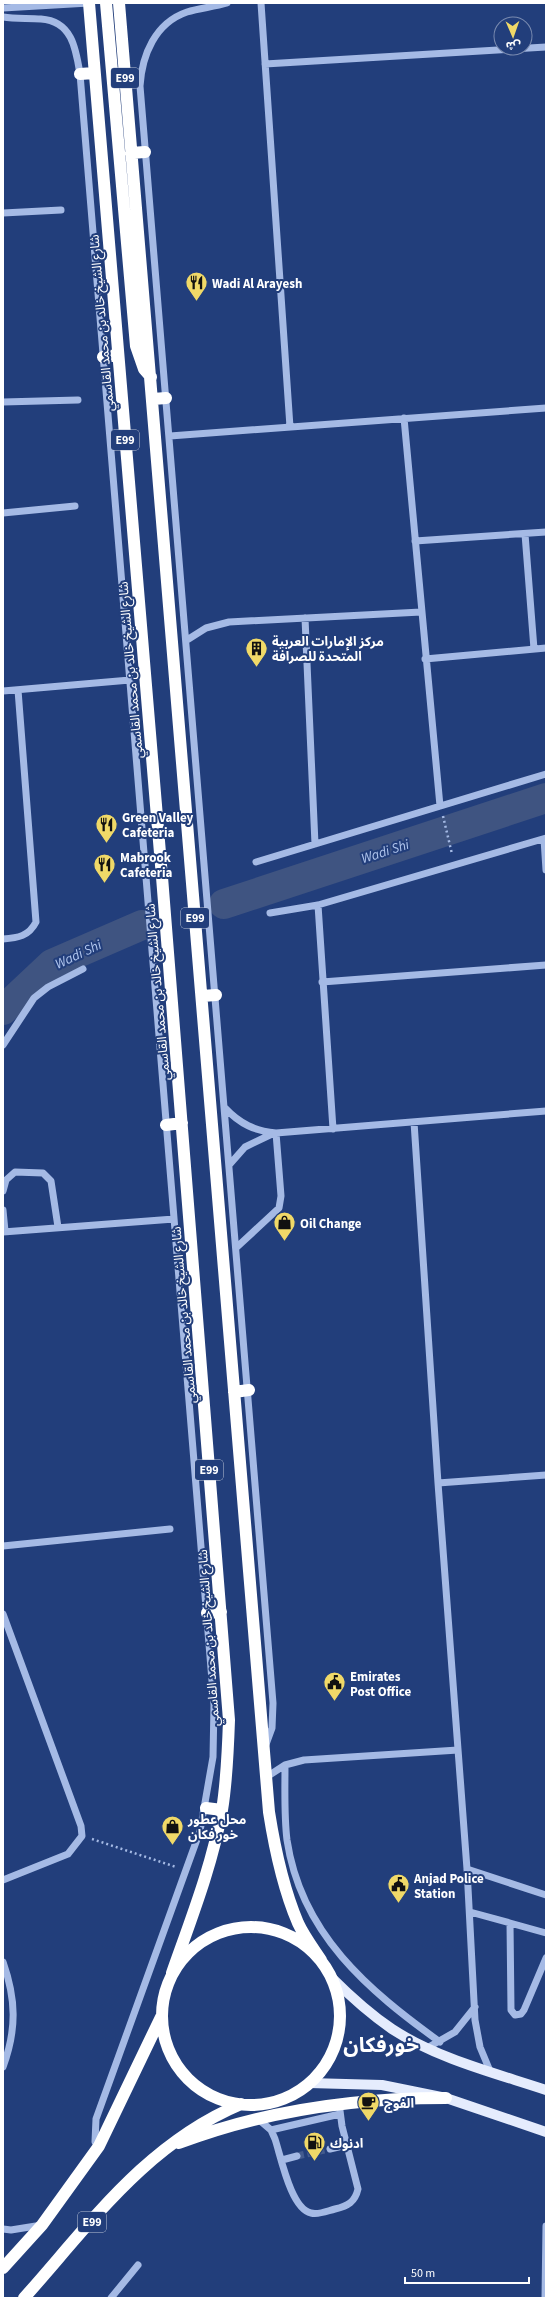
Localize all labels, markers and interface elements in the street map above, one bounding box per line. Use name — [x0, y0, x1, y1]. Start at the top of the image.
north arrow — [493, 16, 533, 56]
text: ش — [506, 38, 521, 53]
road number: E99 — [111, 68, 139, 88]
street label: شارع الشيخ خالد بن محمد القاسمي — [85, 234, 120, 412]
restaurant icon: Wadi Al Arayesh — [184, 270, 210, 303]
place label: Wadi Al Arayesh — [212, 275, 302, 293]
road number: E99 — [111, 430, 139, 450]
street label: شارع الشيخ خالد بن محمد القاسمي — [114, 581, 149, 759]
place label: مركز الإمارات العربية المتحدة للصرافة — [272, 633, 384, 666]
building icon: مركز الإمارات العربية المتحدة للصرافة — [244, 635, 270, 668]
place label: Green Valley Cafeteria — [122, 809, 194, 842]
restaurant icon: Green Valley Cafeteria — [93, 811, 119, 844]
water label: Wadi Shi — [359, 835, 412, 869]
place label: Mabrook Cafeteria — [120, 849, 173, 882]
restaurant icon: Mabrook Cafeteria — [92, 851, 118, 884]
street label: شارع الشيخ خالد بن محمد القاسمي — [141, 903, 176, 1081]
road number: E99 — [181, 908, 209, 928]
water label: Wadi Shi — [52, 935, 106, 974]
shop icon: Oil Change — [272, 1210, 298, 1243]
place label: Oil Change — [300, 1215, 362, 1233]
street label: شارع الشيخ خالد بن محمد القاسمي — [167, 1226, 202, 1404]
road number: E99 — [195, 1460, 223, 1480]
street label: شارع الشيخ خالد بن محمد القاسمي — [194, 1549, 225, 1727]
place label: Emirates Post Office — [350, 1668, 411, 1701]
public building icon: Emirates Post Office — [321, 1670, 347, 1703]
place label: محل عطور خور فكان — [187, 1811, 246, 1844]
shop icon: محل عطور خور فكان — [159, 1813, 185, 1846]
place label: Anjad Police Station — [413, 1870, 484, 1903]
public building icon: Anjad Police Station — [385, 1872, 411, 1905]
district label: خورفكان — [343, 2030, 419, 2060]
cafe icon: الفوج — [355, 2090, 381, 2123]
place label: الفوج — [384, 2095, 414, 2113]
fuel station icon: ادنوك — [301, 2130, 327, 2163]
place label: ادنوك — [330, 2135, 363, 2153]
road number: E99 — [78, 2212, 106, 2232]
scale bar — [405, 2259, 529, 2285]
text: 50 m — [411, 2265, 435, 2282]

